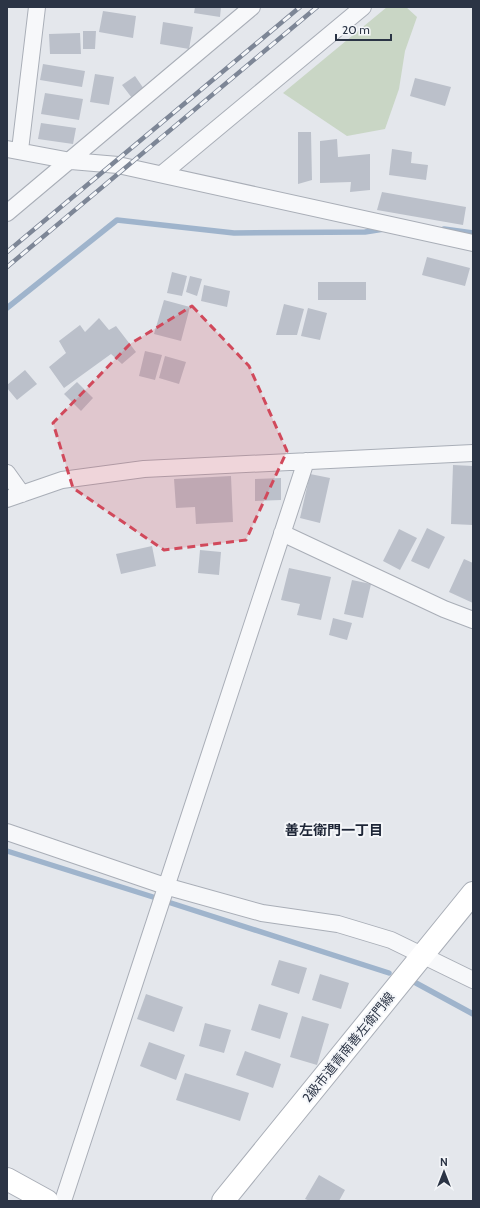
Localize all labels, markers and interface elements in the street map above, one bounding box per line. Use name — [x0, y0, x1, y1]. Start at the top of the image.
scale bar — [336, 16, 391, 42]
text: 20 m — [342, 22, 370, 37]
district label: 善左衛門一丁目 — [285, 821, 383, 839]
street label: 2級市道青南善左衛門線 — [299, 989, 397, 1105]
north arrow — [424, 1152, 464, 1192]
text: N — [440, 1155, 448, 1169]

